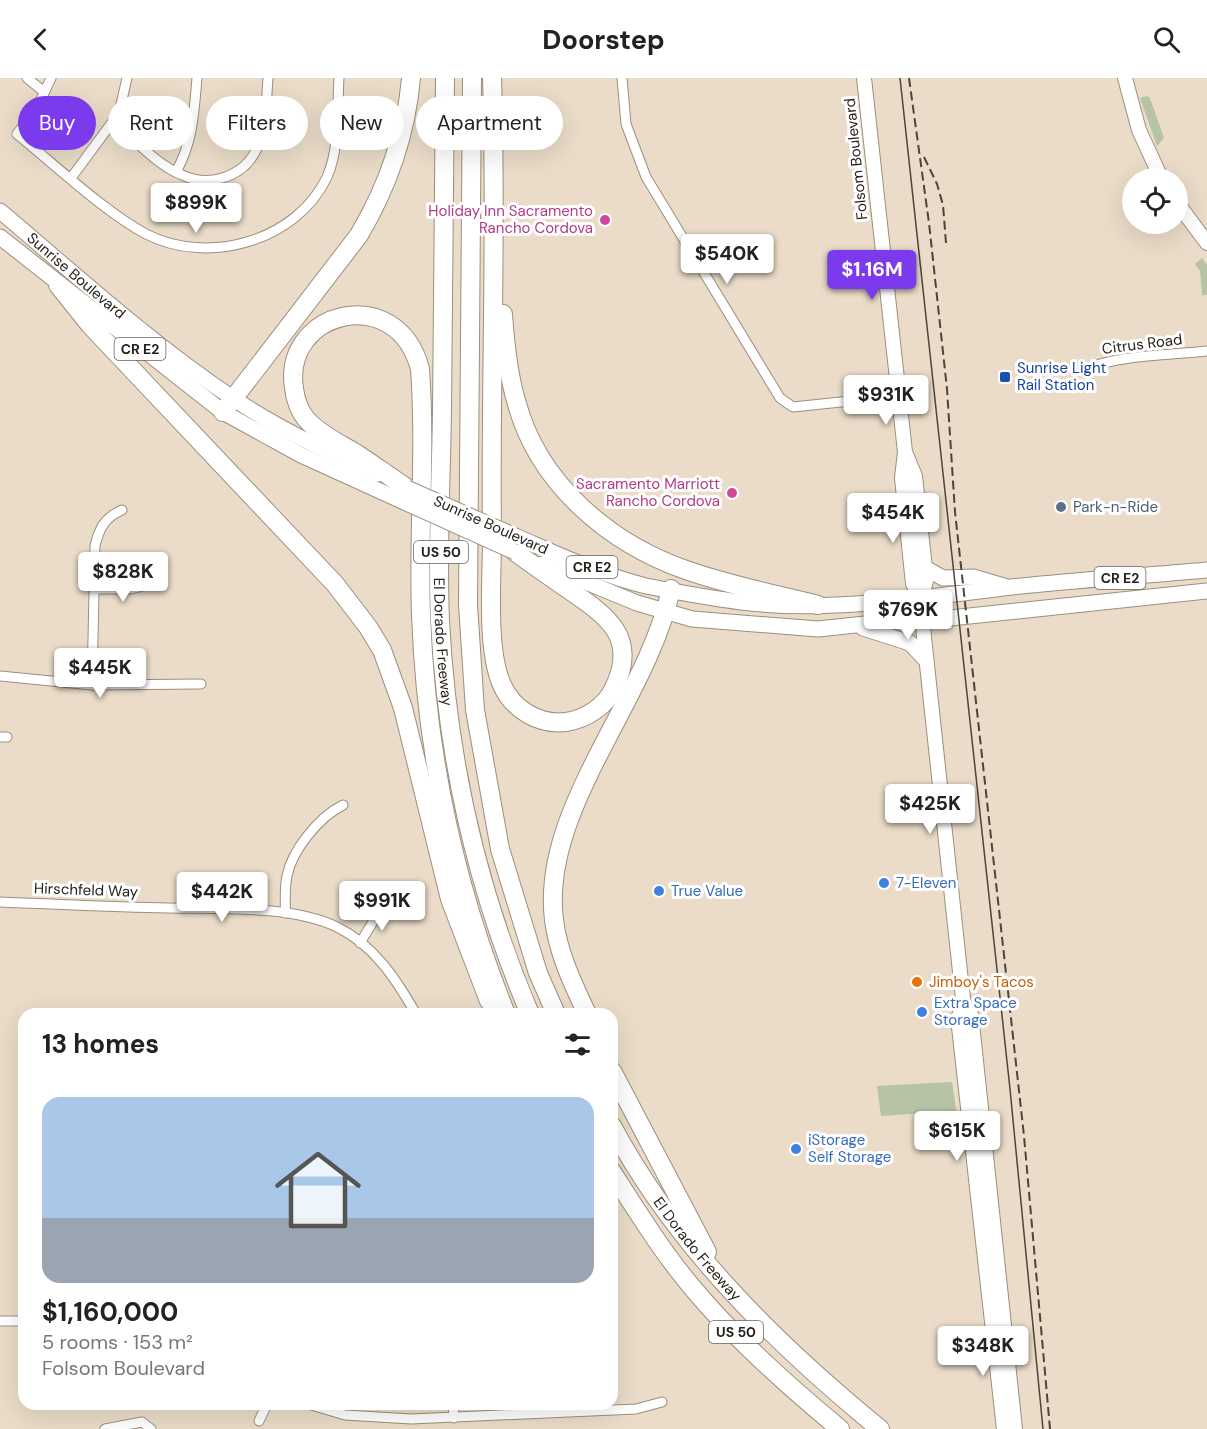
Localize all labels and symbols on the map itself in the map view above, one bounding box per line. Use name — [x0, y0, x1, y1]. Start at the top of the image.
street label: Folsom Boulevard — [840, 97, 872, 221]
pin: $899K — [154, 183, 238, 234]
place label: Holiday Inn Sacramento Rancho Cordova — [428, 201, 593, 238]
marker: Holiday Inn Sacramento Rancho Cordova — [598, 213, 612, 227]
street label: Sunrise Boulevard — [23, 228, 130, 323]
pin: $540K — [685, 234, 769, 285]
pin: $1.16M — [823, 250, 921, 301]
street label: Citrus Road — [1101, 329, 1183, 359]
road number: CR E2 — [114, 338, 166, 360]
place label: Sunrise Light Rail Station — [1017, 358, 1107, 395]
marker: Sunrise Light Rail Station — [998, 370, 1012, 384]
pin: $931K — [844, 375, 928, 426]
place label: Sacramento Marriott Rancho Cordova — [576, 474, 720, 511]
marker: Sacramento Marriott Rancho Cordova — [725, 486, 739, 500]
street label: Sunrise Boulevard — [430, 491, 552, 559]
pin: $454K — [851, 493, 935, 544]
place label: Park-n-Ride — [1073, 497, 1158, 517]
marker: Park-n-Ride — [1054, 500, 1068, 514]
road number: US 50 — [414, 541, 468, 563]
pin: $828K — [81, 552, 165, 603]
road number: CR E2 — [566, 556, 618, 578]
road number: CR E2 — [1094, 567, 1146, 589]
street label: El Dorado Freeway — [429, 578, 457, 708]
pin: $769K — [866, 590, 950, 641]
pin: $445K — [58, 648, 142, 699]
pin: $425K — [888, 784, 972, 835]
pin: $442K — [180, 872, 264, 923]
place label: 7-Eleven — [896, 873, 956, 893]
marker: 7-Eleven — [877, 876, 891, 890]
street label: Hirschfeld Way — [34, 878, 139, 902]
pin: $991K — [340, 881, 424, 932]
place label: True Value — [671, 881, 743, 901]
marker: True Value — [652, 884, 666, 898]
place label: Jimboy's Tacos — [929, 972, 1034, 992]
marker: Jimboy's Tacos — [910, 975, 924, 989]
place label: Extra Space Storage — [934, 993, 1017, 1030]
marker: Extra Space Storage — [915, 1005, 929, 1019]
pin: $615K — [915, 1111, 999, 1162]
place label: iStorage Self Storage — [808, 1130, 891, 1167]
marker: iStorage Self Storage — [789, 1142, 803, 1156]
street label: El Dorado Freeway — [649, 1193, 746, 1306]
road number: US 50 — [709, 1321, 763, 1343]
pin: $348K — [941, 1326, 1025, 1377]

